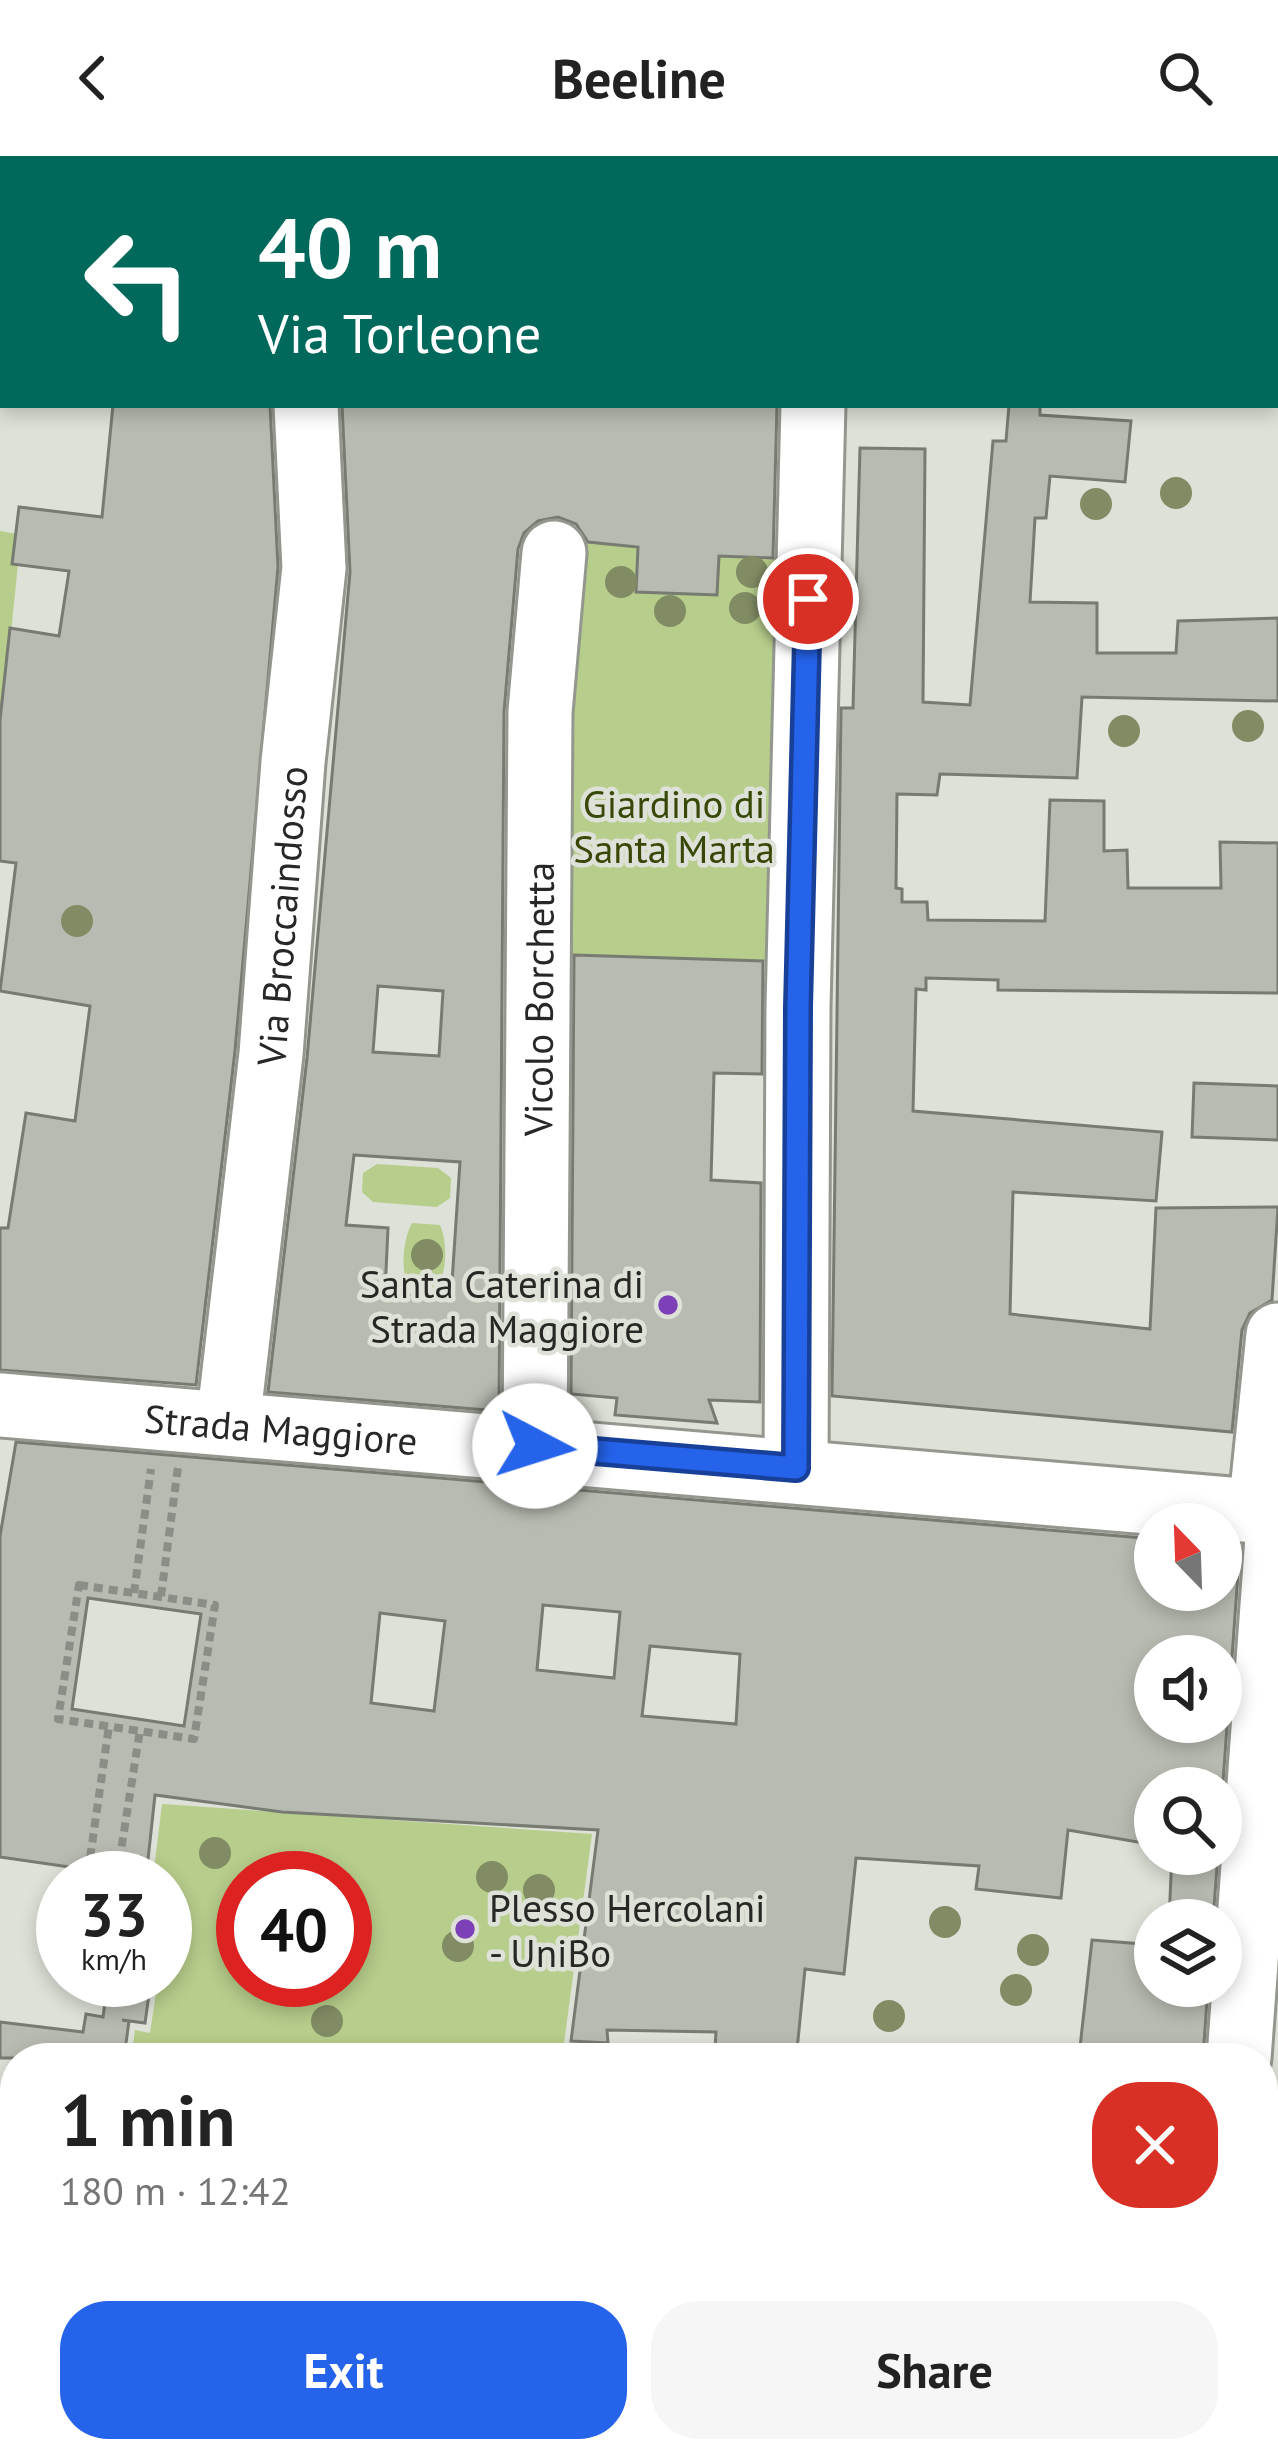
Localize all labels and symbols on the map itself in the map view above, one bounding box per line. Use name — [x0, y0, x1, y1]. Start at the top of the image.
pin — [757, 548, 859, 650]
street label: Via Broccaindosso — [244, 764, 318, 1070]
park label: Giardino di Santa Marta — [573, 778, 775, 874]
street label: Vicolo Borchetta — [512, 862, 564, 1137]
place label: Santa Caterina di Strada Maggiore — [360, 1258, 644, 1354]
marker: Santa Caterina di Strada Maggiore — [655, 1292, 681, 1318]
position arrow — [472, 1383, 598, 1509]
street label: Strada Maggiore — [142, 1392, 420, 1466]
north arrow — [1134, 1503, 1242, 1611]
speed limit sign: 40 — [216, 1851, 372, 2007]
place label: Plesso Hercolani - UniBo — [489, 1882, 766, 1978]
marker: Plesso Hercolani - UniBo — [452, 1916, 478, 1942]

